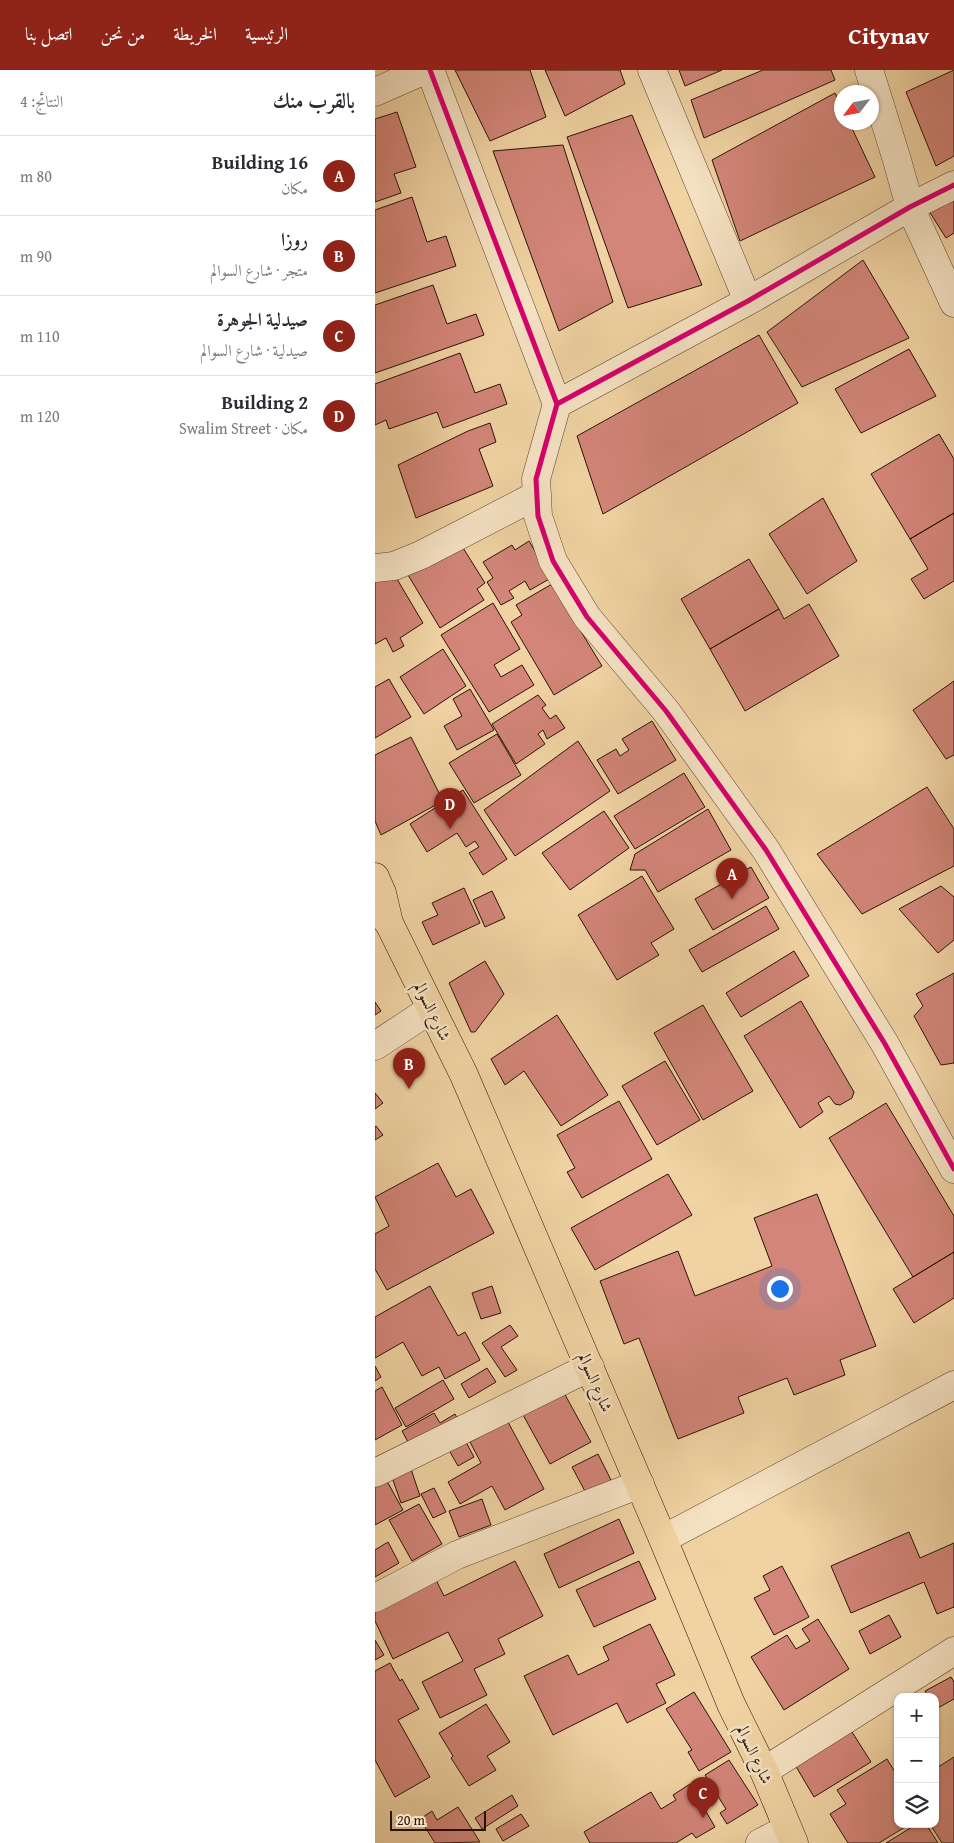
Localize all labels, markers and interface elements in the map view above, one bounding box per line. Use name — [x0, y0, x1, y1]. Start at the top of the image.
text: Citynav — [848, 18, 929, 53]
text: اتصل بنا — [25, 20, 72, 47]
text: من نحن — [100, 20, 145, 47]
text: الخريطة — [173, 20, 217, 47]
text: الرئيسية — [245, 20, 288, 47]
text: بالقرب منك — [273, 85, 355, 116]
north arrow — [834, 85, 879, 130]
text: النتائج: 4 — [20, 89, 63, 113]
text: Building 16 — [212, 148, 308, 176]
text: 80 m — [20, 164, 52, 188]
text: A — [334, 164, 344, 188]
text: مكان — [281, 176, 308, 200]
text: روزا — [281, 225, 308, 253]
text: 90 m — [20, 244, 52, 268]
text: B — [334, 244, 344, 268]
text: متجر · شارع السوالم — [210, 258, 308, 282]
text: صيدلية الجوهرة — [217, 305, 308, 333]
text: 110 m — [20, 324, 60, 348]
text: C — [334, 324, 344, 348]
text: صيدلية · شارع السوالم — [200, 338, 308, 362]
text: Building 2 — [222, 388, 308, 416]
text: 120 m — [20, 404, 60, 428]
text: D — [334, 404, 344, 428]
text: مكان · Swalim Street — [179, 416, 308, 440]
pin: D — [434, 788, 466, 829]
pin: A — [716, 858, 748, 899]
street label: شارع السوالم — [406, 978, 458, 1046]
pin: B — [393, 1048, 425, 1089]
your location — [767, 1276, 793, 1302]
street label: شارع السوالم — [570, 1348, 619, 1417]
map controls — [894, 1693, 939, 1828]
button: + — [894, 1693, 939, 1738]
street label: شارع السوالم — [728, 1721, 779, 1789]
button: − — [894, 1738, 939, 1783]
pin: C — [687, 1777, 719, 1818]
button: layers — [894, 1783, 939, 1828]
scale bar — [390, 1808, 486, 1831]
text: 20 m — [397, 1810, 425, 1830]

